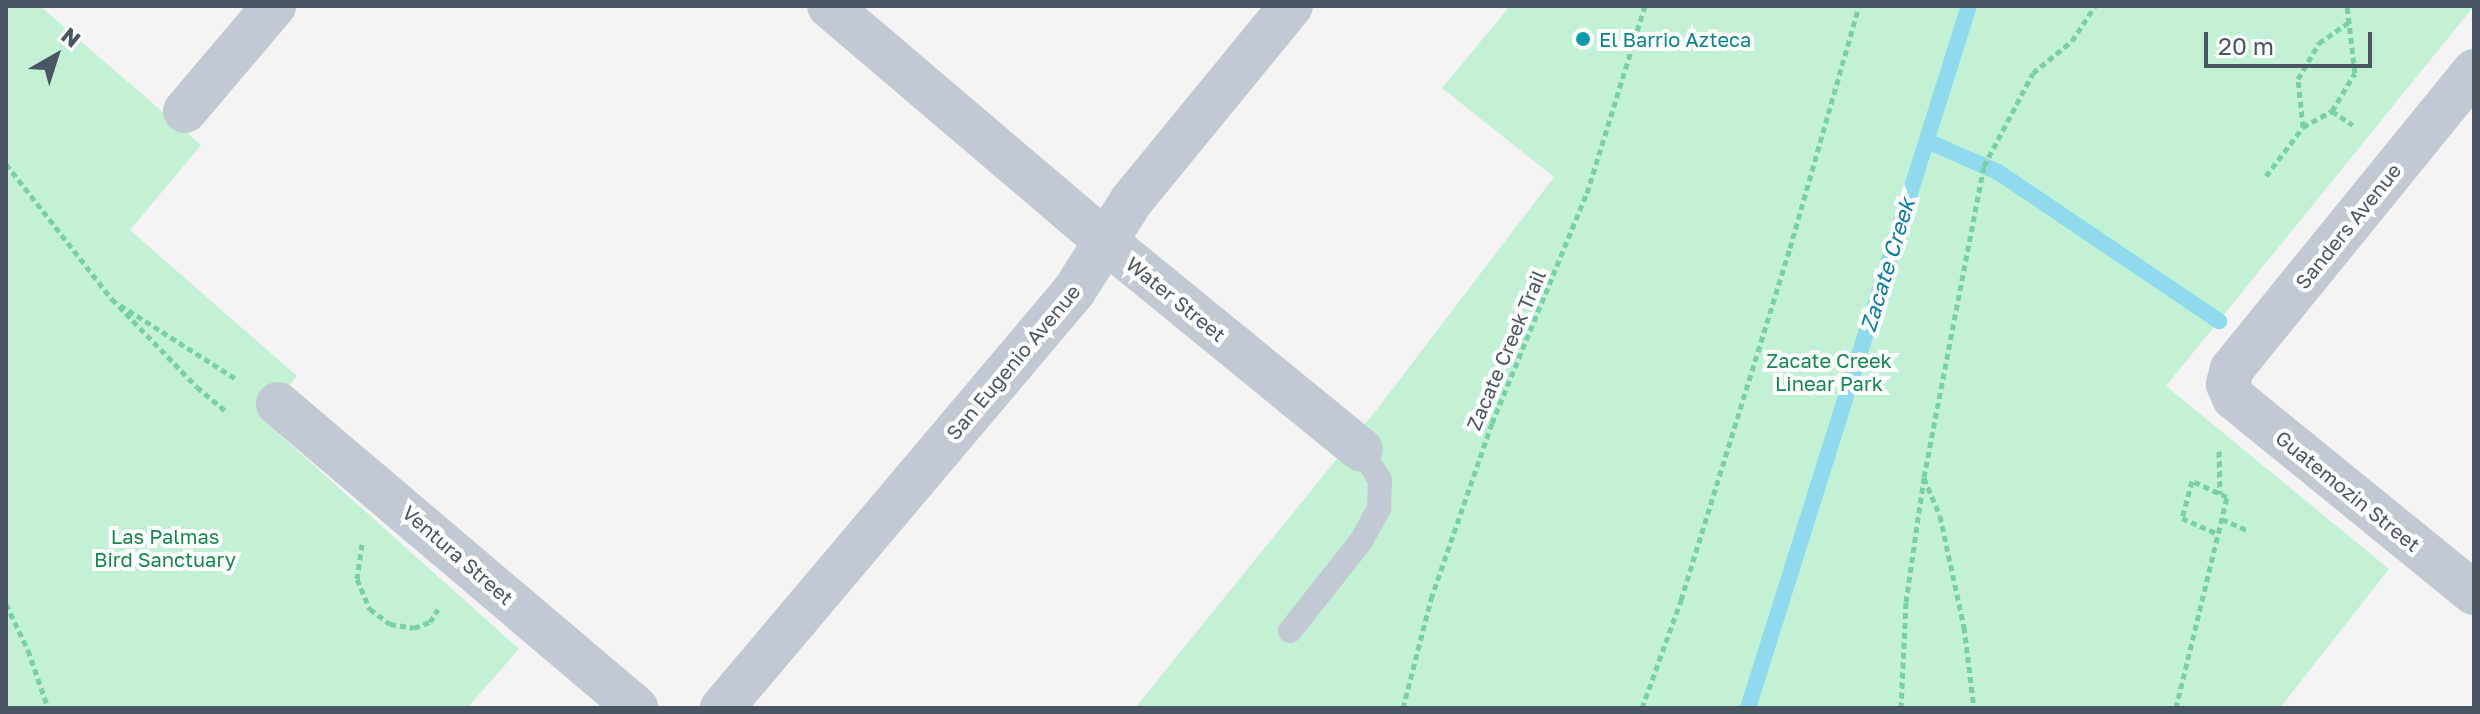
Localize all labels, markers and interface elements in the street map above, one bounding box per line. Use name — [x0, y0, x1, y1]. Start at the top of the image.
north arrow — [16, 16, 96, 96]
scale bar — [2208, 16, 2376, 66]
text: N — [56, 21, 86, 53]
place label: El Barrio Azteca — [1599, 27, 1751, 51]
marker: El Barrio Azteca — [1574, 30, 1592, 48]
text: 20 m — [2218, 31, 2274, 60]
street label: Sanders Avenue — [2290, 158, 2406, 294]
water label: Zacate Creek — [1854, 195, 1920, 335]
street label: Water Street — [1121, 252, 1231, 346]
street label: Zacate Creek Trail — [1461, 266, 1551, 434]
street label: San Eugenio Avenue — [941, 280, 1085, 444]
park label: Zacate Creek Linear Park — [1766, 348, 1892, 395]
street label: Guatemozin Street — [2271, 425, 2425, 557]
street label: Ventura Street — [398, 500, 518, 610]
park label: Las Palmas Bird Sanctuary — [94, 524, 236, 571]

